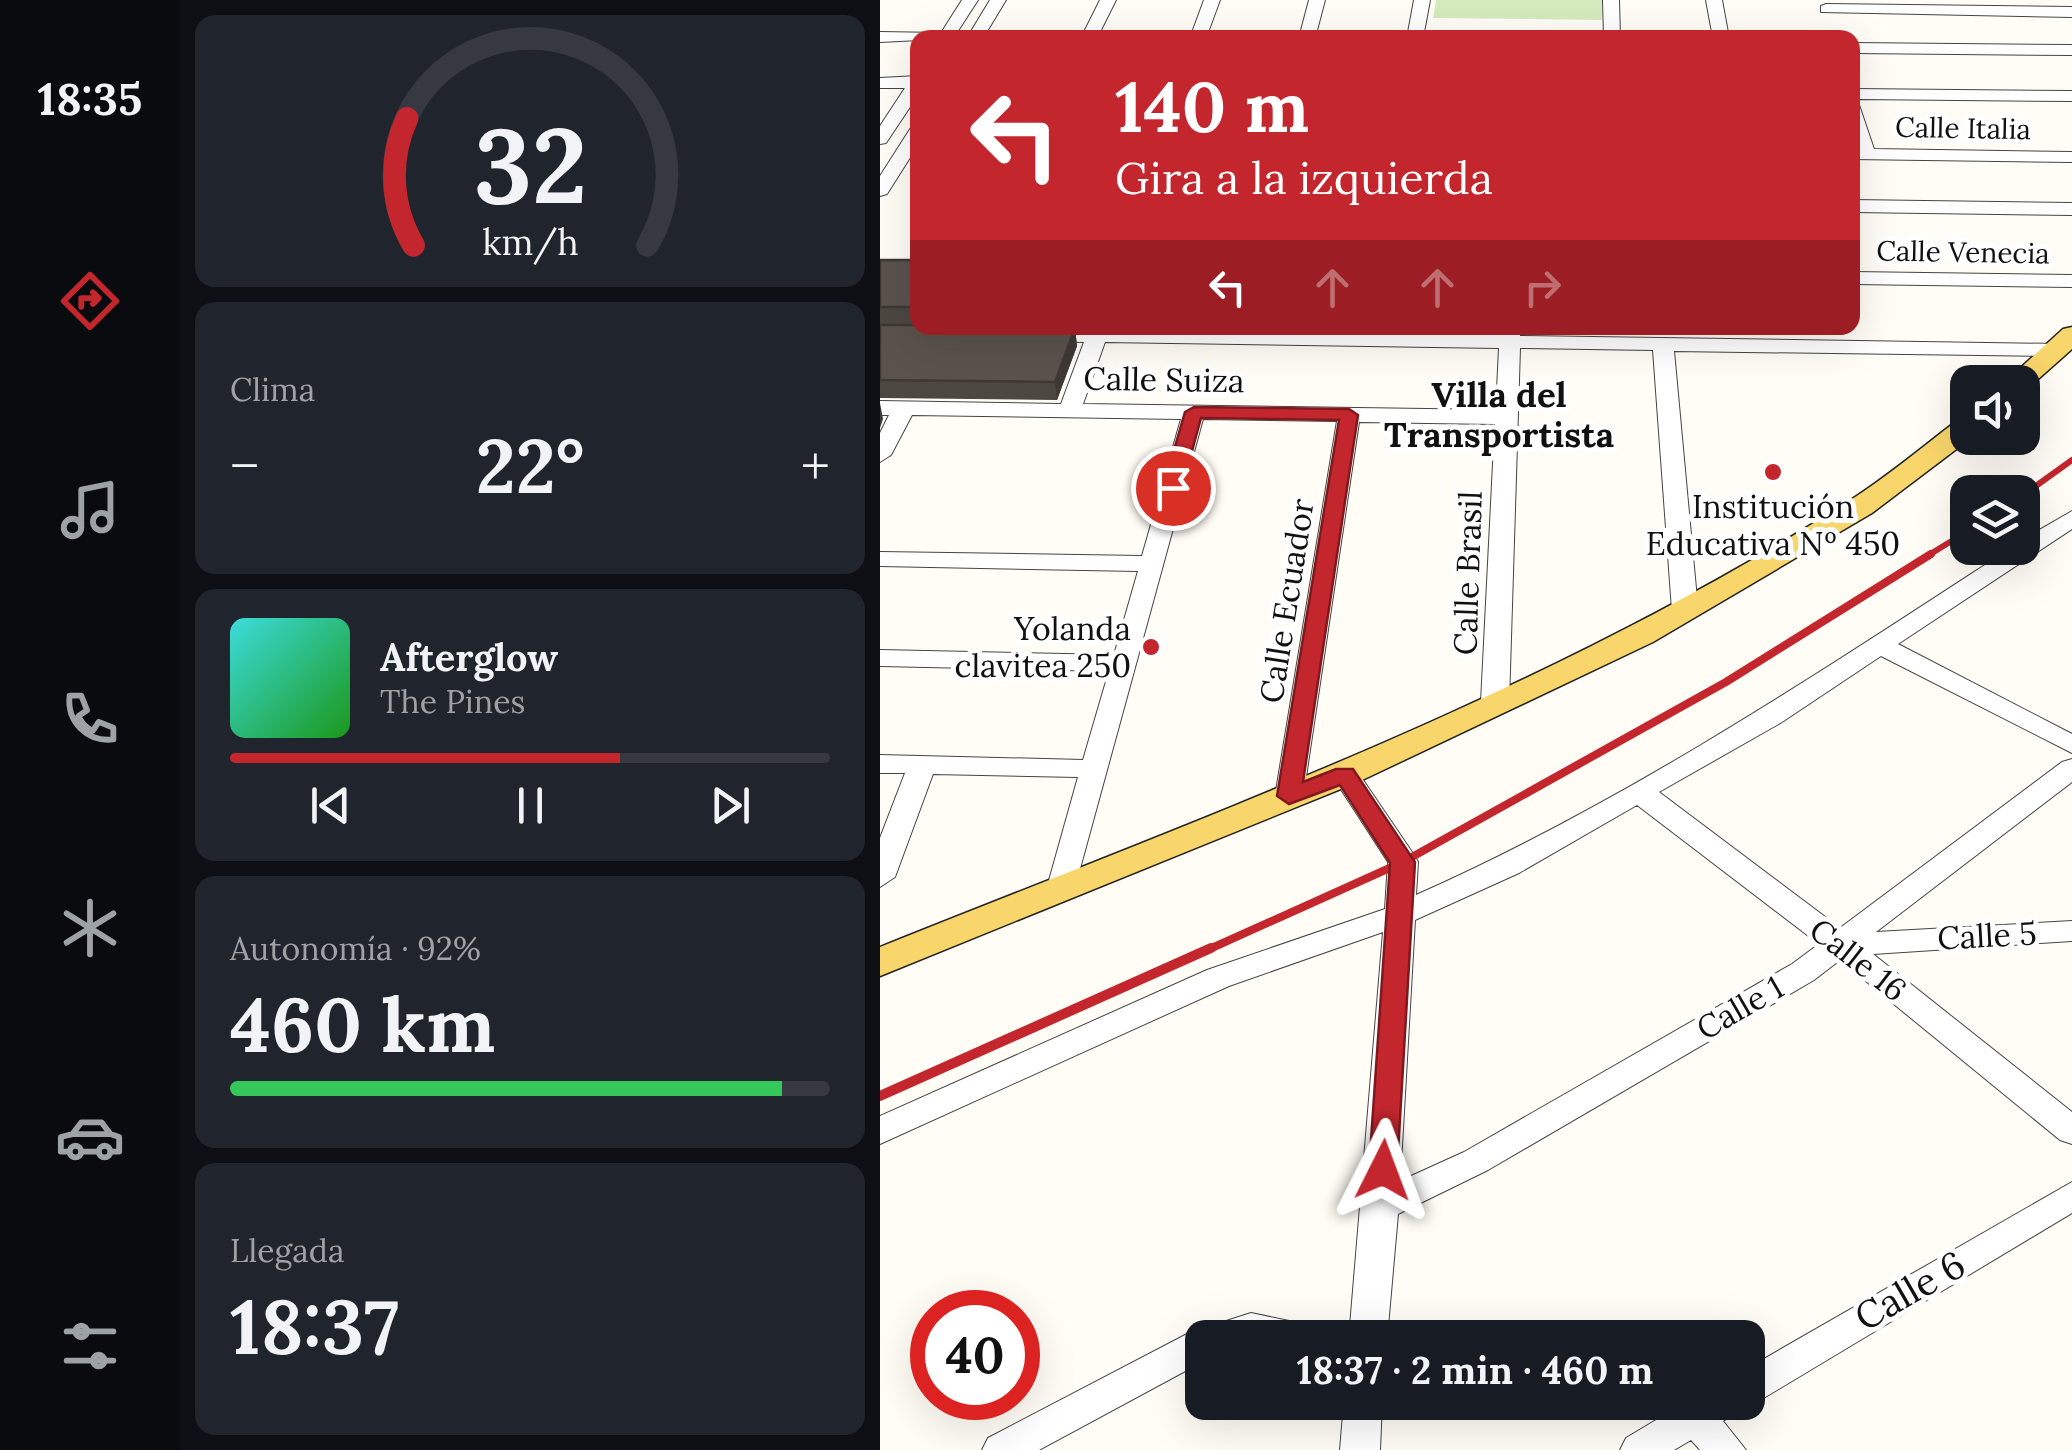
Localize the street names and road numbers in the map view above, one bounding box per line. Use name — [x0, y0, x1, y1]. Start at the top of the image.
street label: Calle Italia — [1895, 109, 2031, 147]
street label: Calle Venecia — [1876, 232, 2050, 272]
street label: Calle Suiza — [1083, 358, 1245, 401]
street label: Calle Brasil — [1444, 490, 1491, 656]
street label: Calle Ecuador — [1250, 496, 1323, 706]
street label: Calle 16 — [1801, 909, 1915, 1010]
street label: Calle 5 — [1936, 912, 2038, 959]
street label: Calle 1 — [1689, 966, 1791, 1049]
street label: Calle 6 — [1846, 1239, 1973, 1341]

